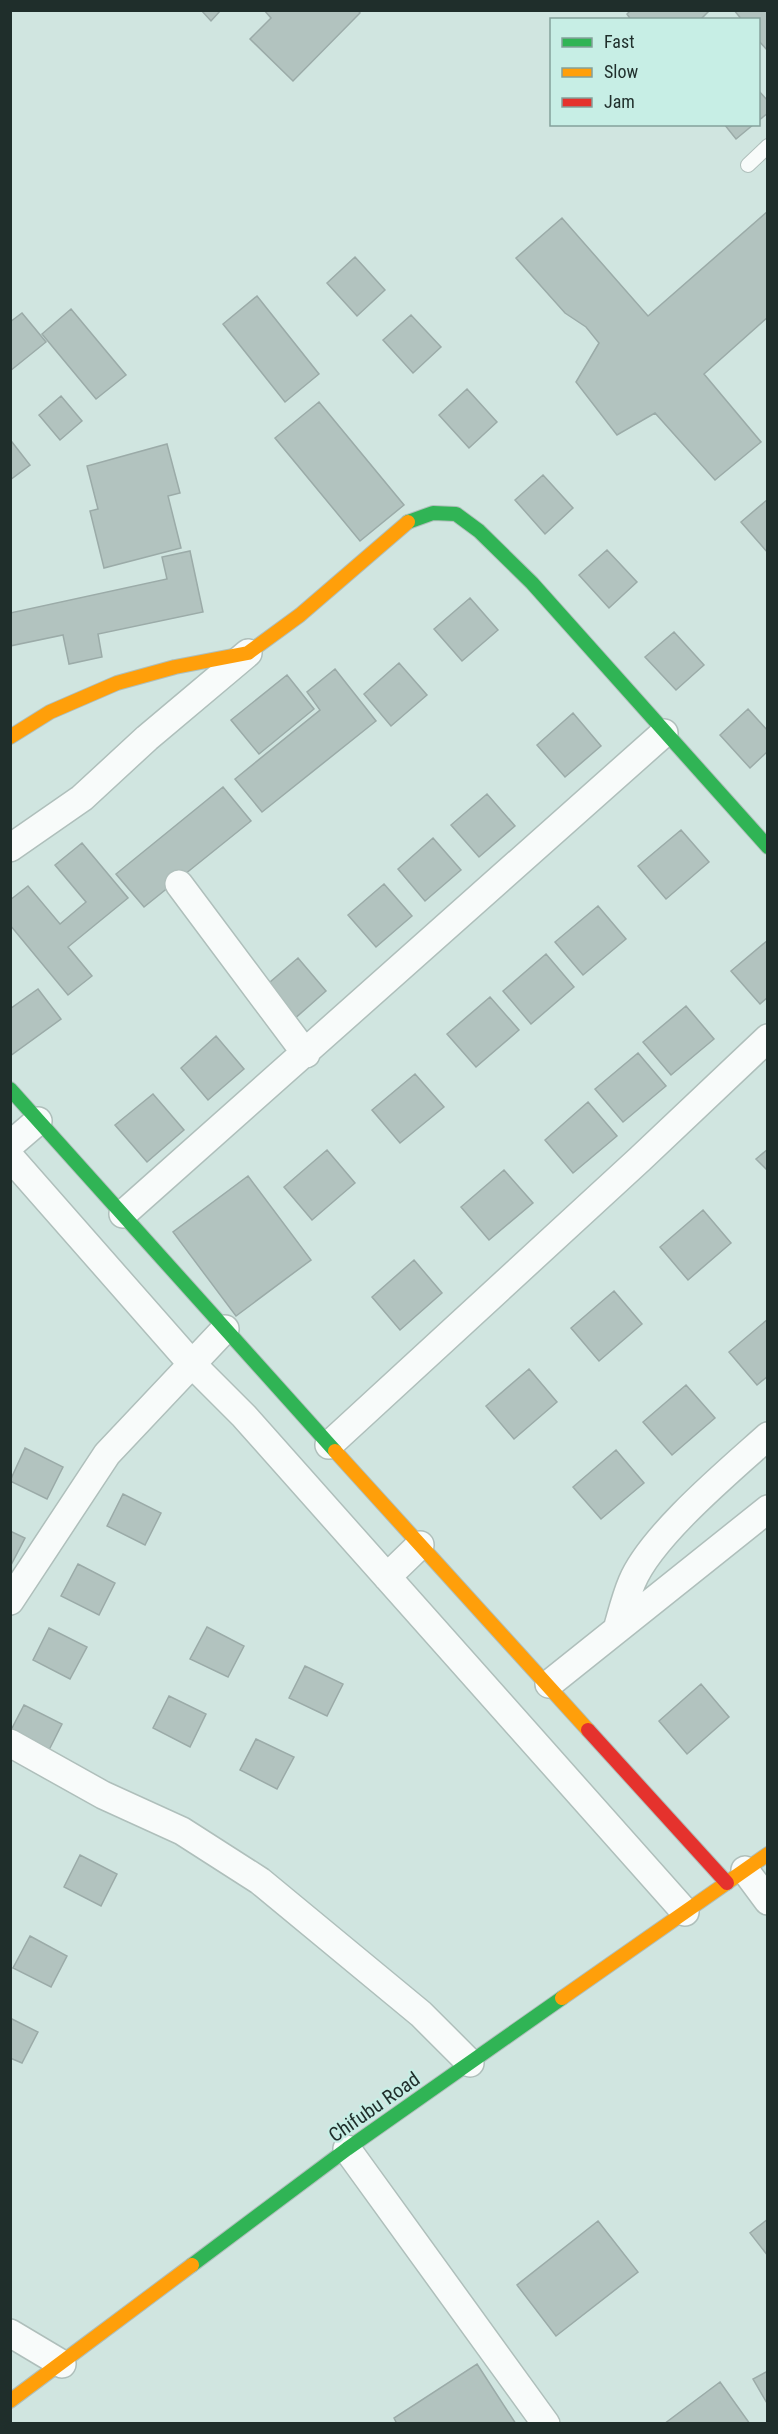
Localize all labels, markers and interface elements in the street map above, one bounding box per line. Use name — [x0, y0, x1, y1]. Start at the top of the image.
legend — [550, 18, 760, 126]
text: Fast — [604, 31, 635, 52]
text: Slow — [604, 61, 639, 82]
text: Jam — [604, 91, 635, 112]
street label: Chifubu Road — [324, 2067, 424, 2147]

